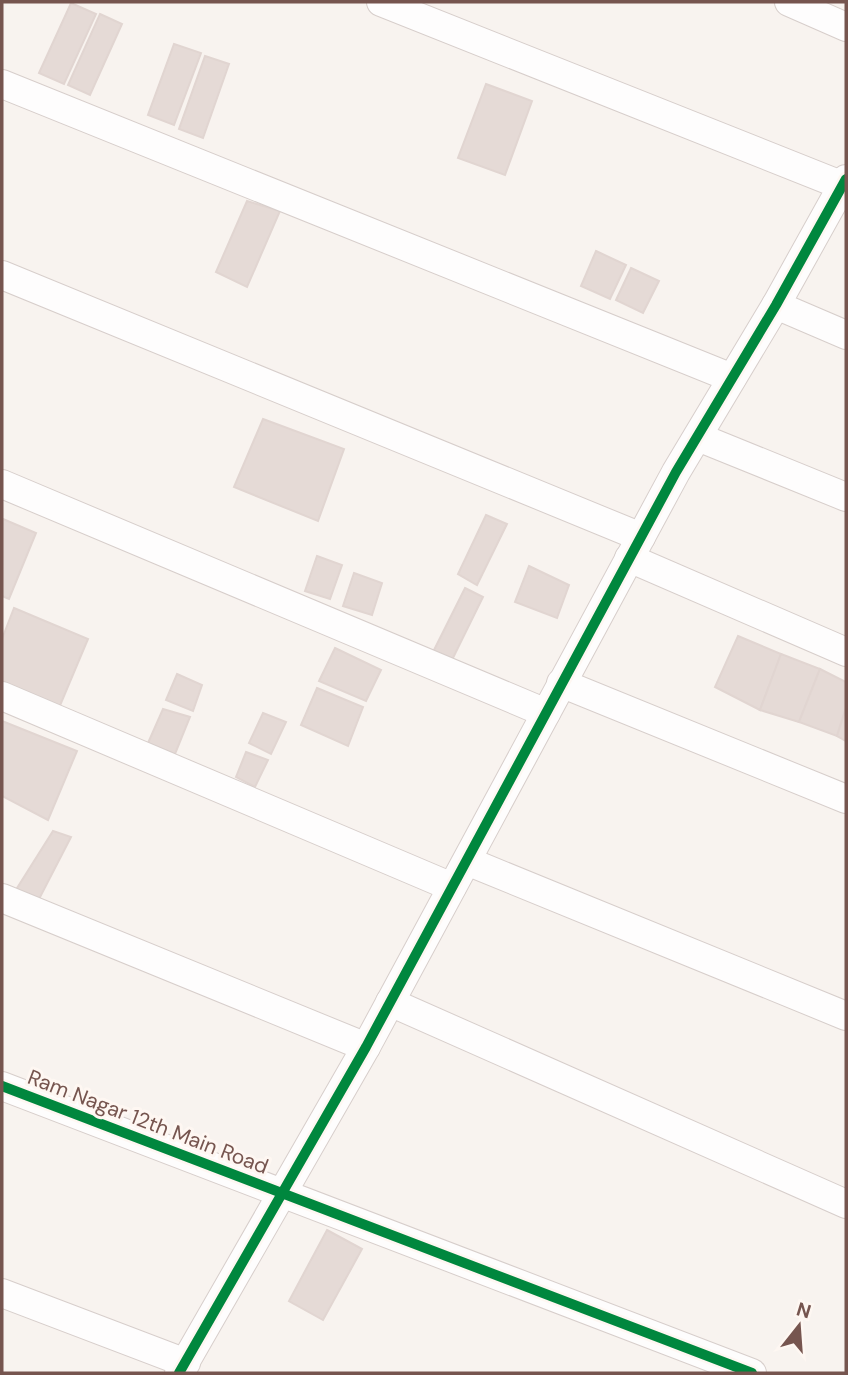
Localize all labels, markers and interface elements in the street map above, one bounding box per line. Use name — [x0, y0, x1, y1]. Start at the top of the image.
street label: Ram Nagar 12th Main Road — [24, 1063, 272, 1181]
north arrow — [764, 1291, 834, 1361]
text: N — [794, 1296, 814, 1324]

